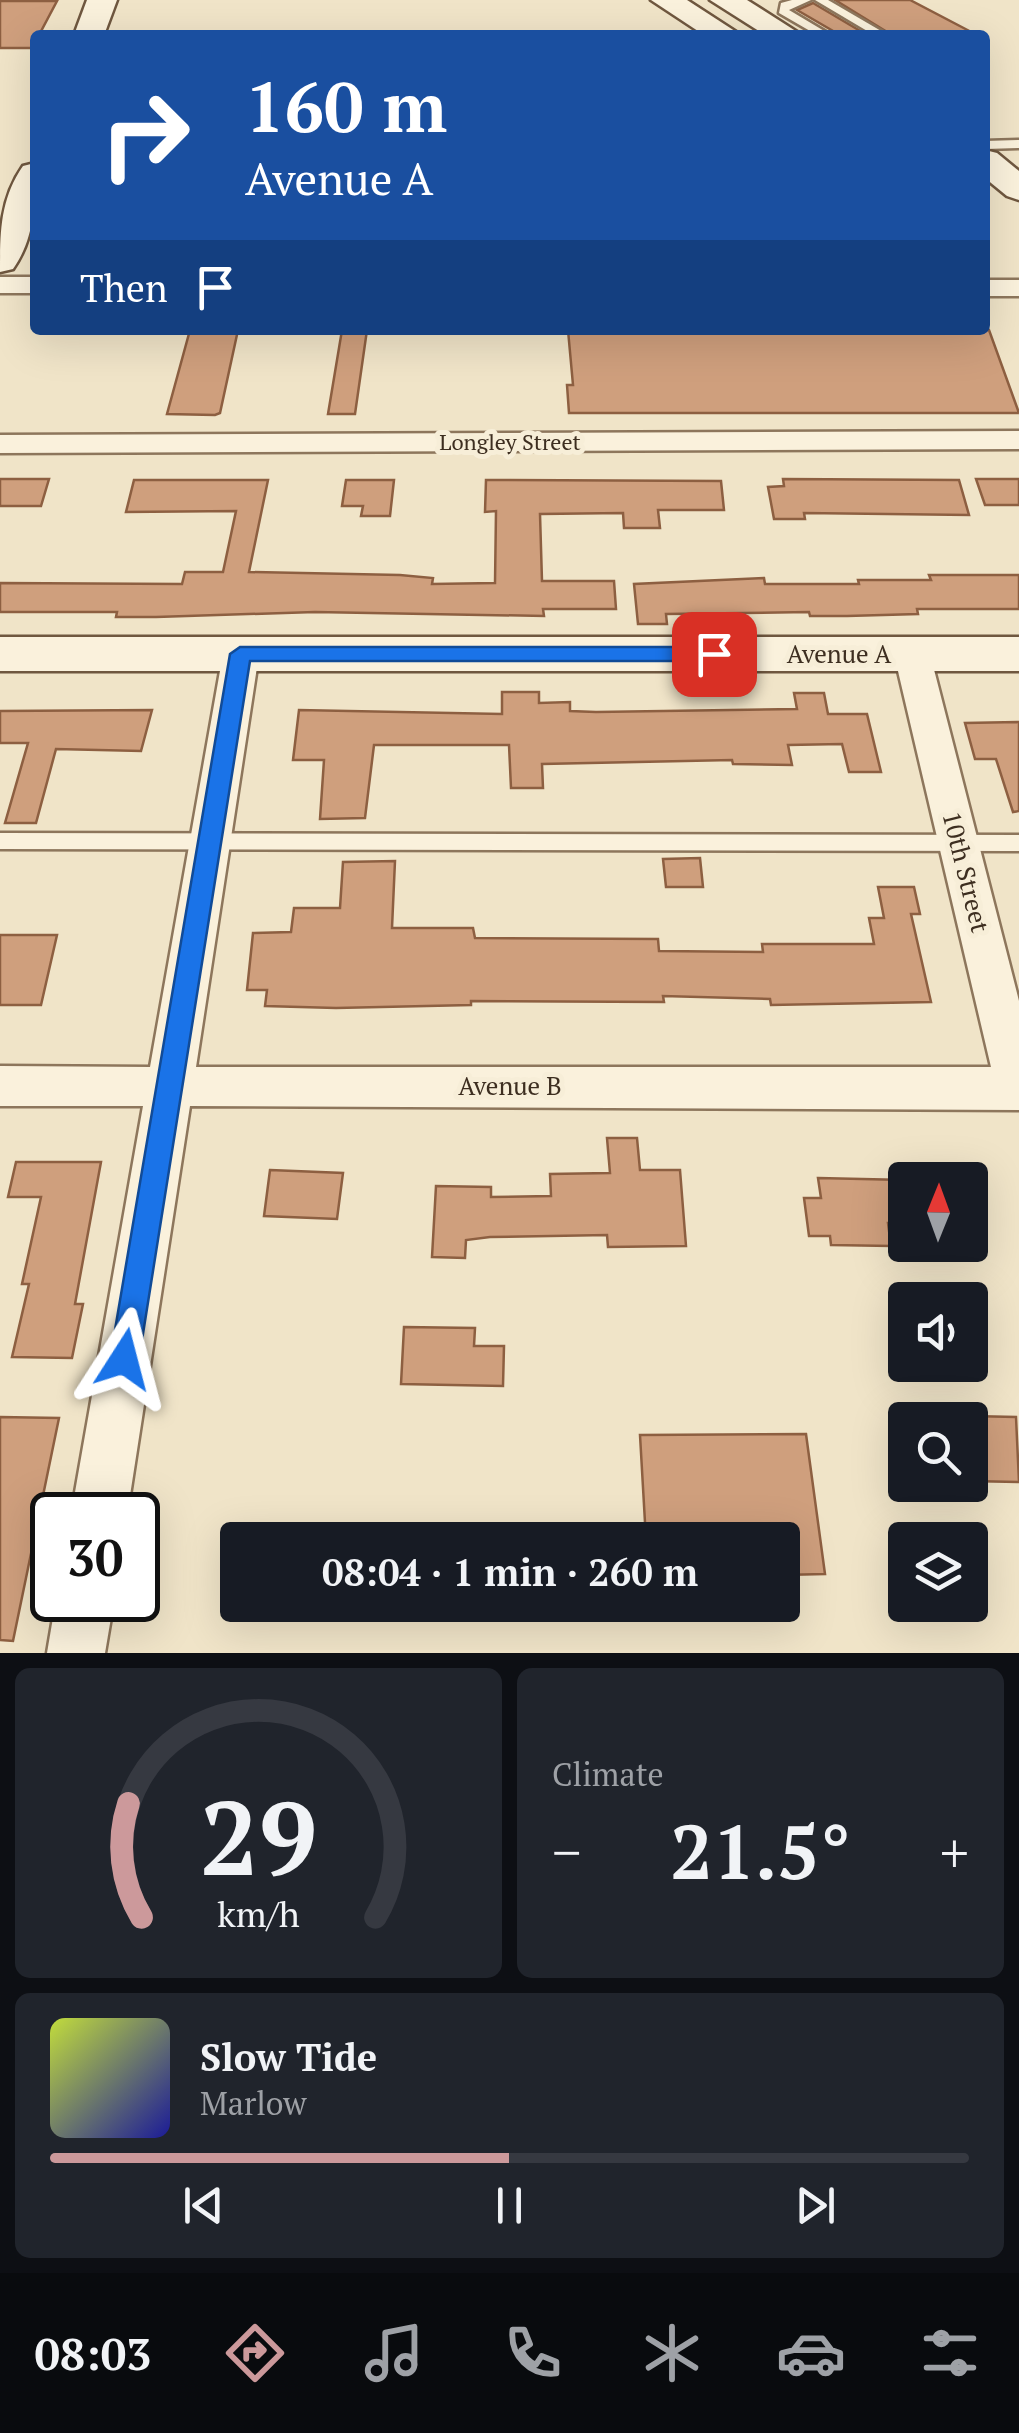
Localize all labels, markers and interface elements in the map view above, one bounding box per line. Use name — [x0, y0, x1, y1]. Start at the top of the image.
text: 160 m — [245, 59, 447, 152]
icon: right — [80, 70, 210, 200]
text: Avenue A — [245, 148, 433, 208]
icon: arrive — [188, 260, 243, 315]
text: Then — [80, 263, 168, 313]
street label: Longley Street — [439, 427, 581, 456]
pin — [672, 612, 757, 697]
icon: arrive — [687, 627, 742, 682]
street label: Avenue A — [787, 637, 892, 670]
street label: 10th Street — [936, 808, 997, 936]
street label: Avenue B — [458, 1069, 562, 1102]
north arrow — [888, 1162, 988, 1262]
map controls — [888, 1162, 988, 1622]
button: sound — [888, 1282, 988, 1382]
position arrow — [72, 1307, 176, 1411]
button: search — [888, 1402, 988, 1502]
speed limit sign: 30 — [30, 1492, 160, 1622]
button: layers — [888, 1522, 988, 1622]
text: 08:04 · 1 min · 260 m — [322, 1547, 698, 1597]
text: Climate — [552, 1753, 664, 1795]
text: 29 — [200, 1767, 317, 1905]
text: 21.5° — [670, 1801, 851, 1900]
text: − — [552, 1815, 581, 1888]
text: + — [940, 1815, 969, 1888]
text: km/h — [217, 1890, 300, 1937]
text: Slow Tide — [200, 2032, 377, 2082]
text: Marlow — [200, 2082, 306, 2124]
icon: previous — [176, 2178, 231, 2233]
icon: pause — [482, 2178, 537, 2233]
icon: next — [788, 2178, 843, 2233]
icon: directions — [220, 2318, 290, 2388]
icon: music — [359, 2318, 429, 2388]
icon: phone — [498, 2318, 568, 2388]
icon: climate — [637, 2318, 707, 2388]
icon: car — [776, 2318, 846, 2388]
icon: filters — [915, 2318, 985, 2388]
text: 08:03 — [34, 2323, 152, 2383]

